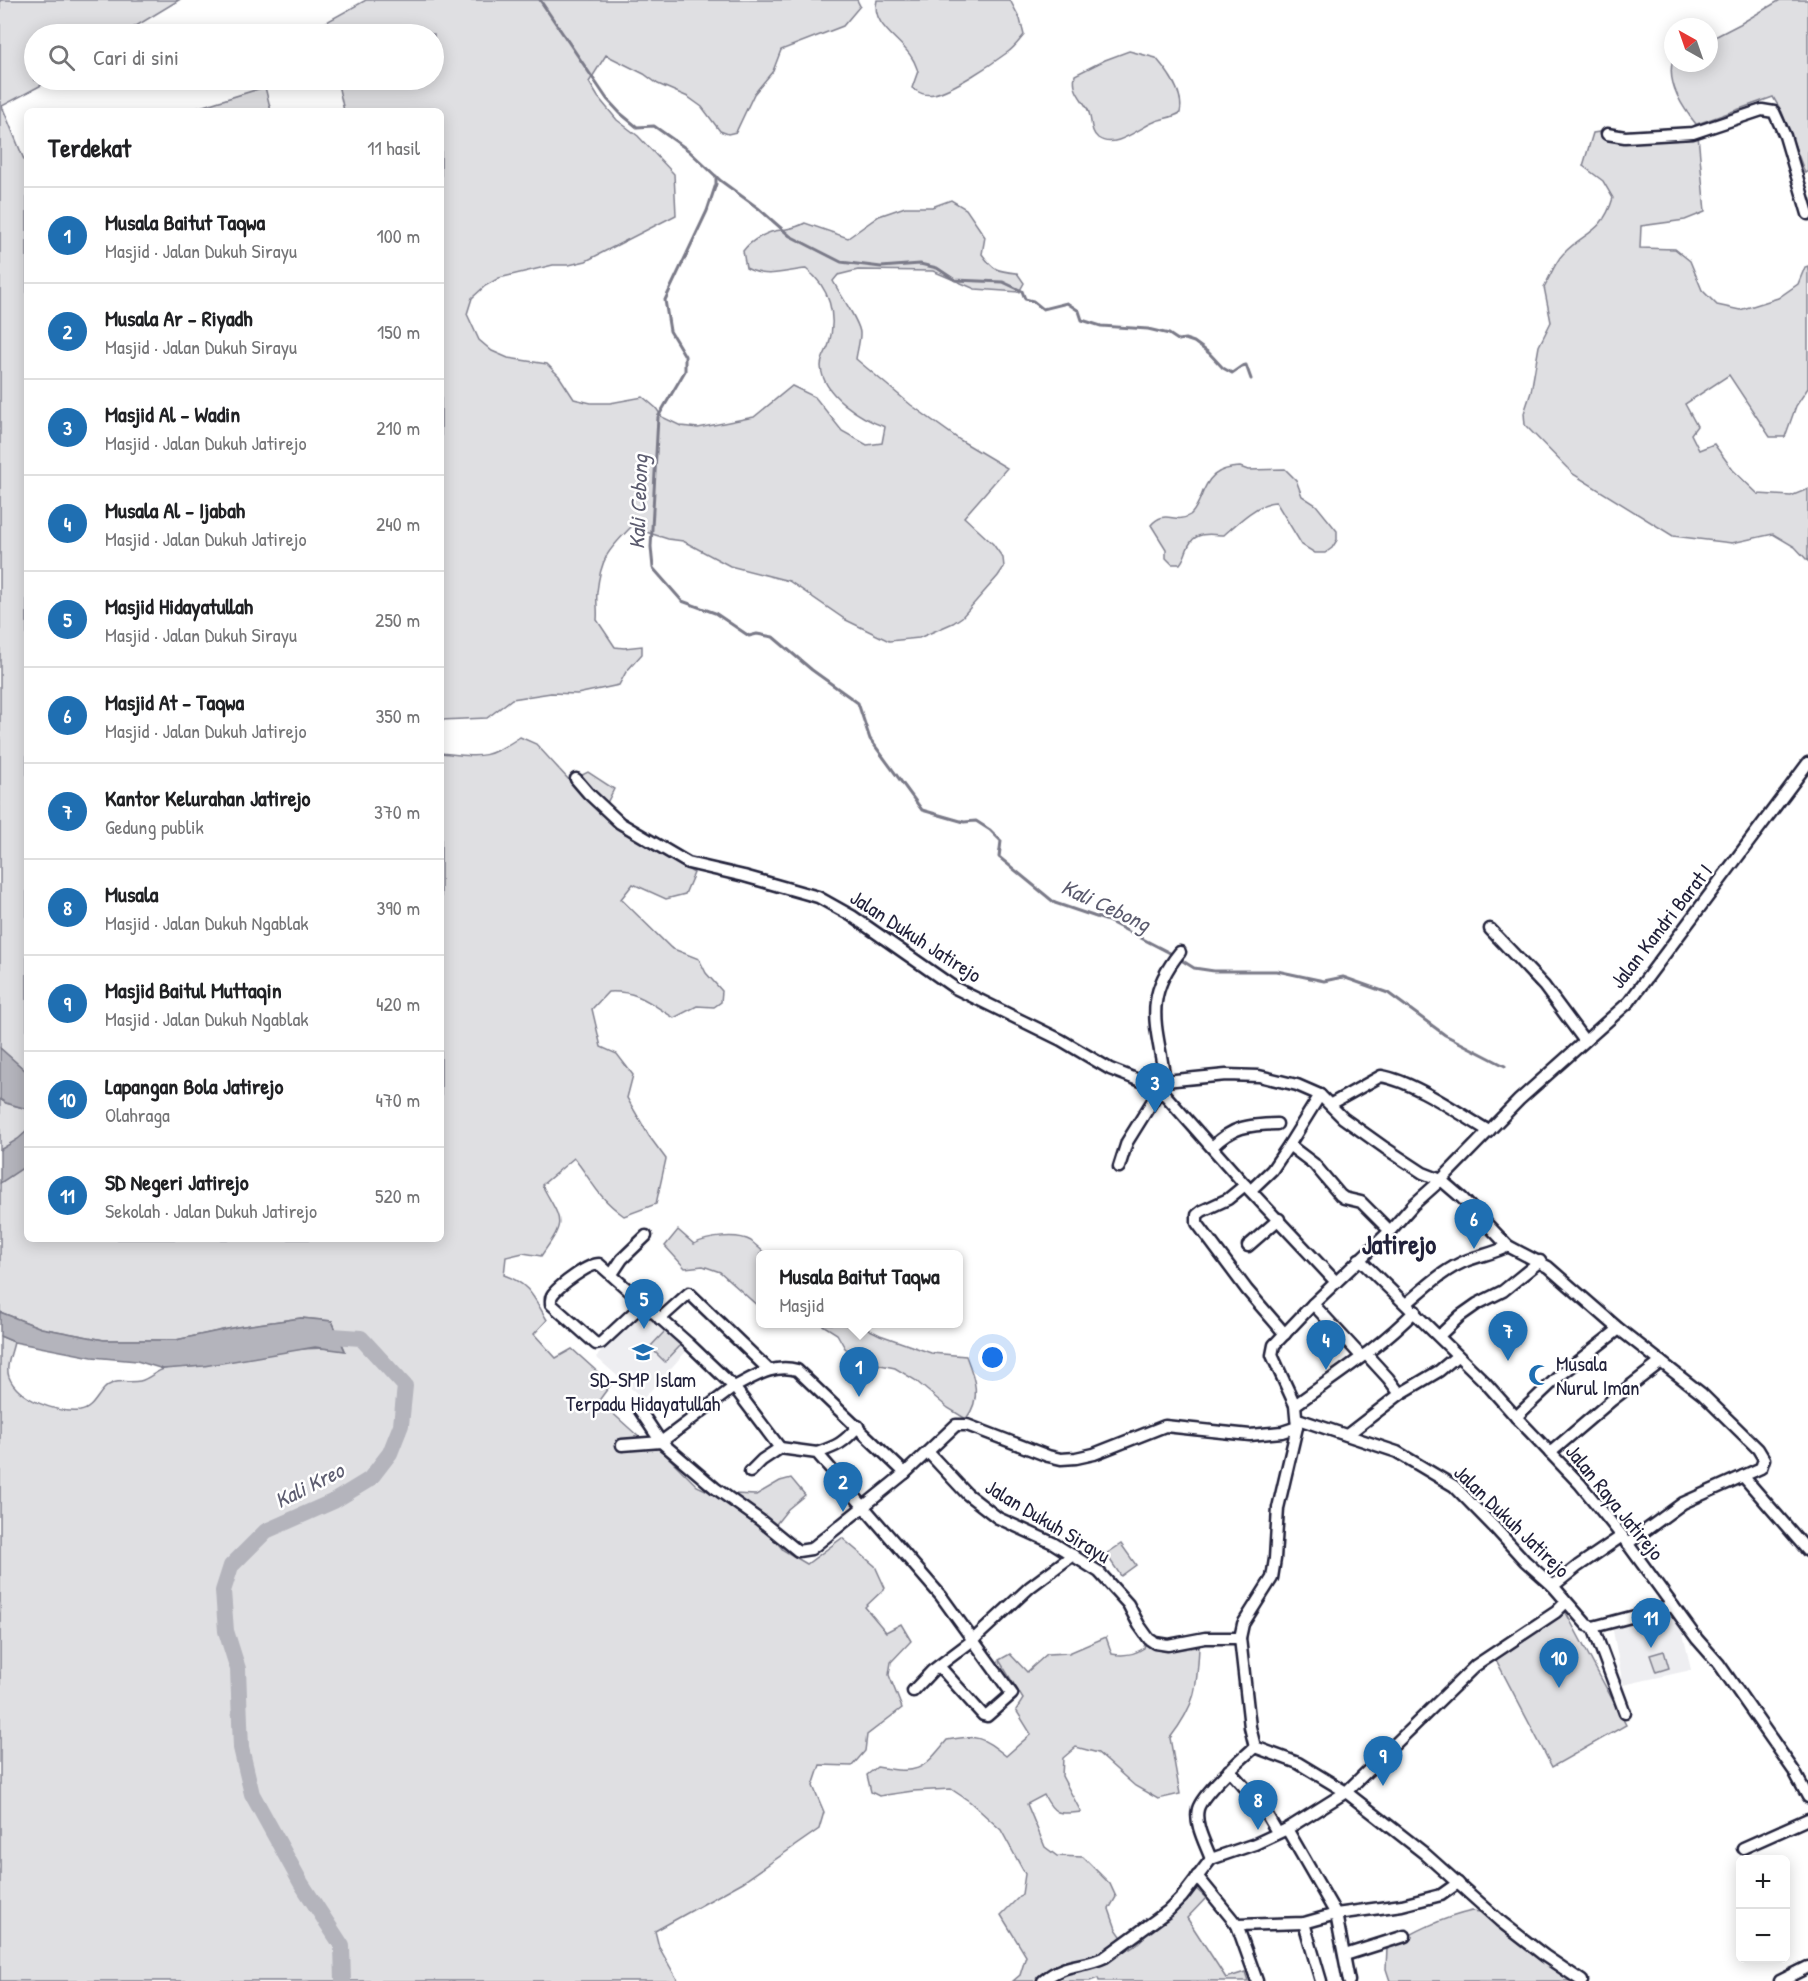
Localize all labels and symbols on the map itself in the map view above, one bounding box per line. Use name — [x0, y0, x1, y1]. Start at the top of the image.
north arrow — [1664, 18, 1718, 72]
water label: Kali Cebong — [621, 453, 655, 550]
street label: Jalan Kandri Barat I — [1603, 858, 1719, 994]
water label: Kali Cebong — [1057, 871, 1156, 939]
street label: Jalan Dukuh Jatirejo — [845, 883, 987, 989]
pin: 3 — [1136, 1064, 1174, 1113]
pin: 6 — [1454, 1200, 1494, 1249]
district label: Jatirejo — [1362, 1226, 1436, 1262]
pin: 5 — [624, 1280, 664, 1329]
pin: 7 — [1488, 1312, 1528, 1361]
pin: 4 — [1306, 1320, 1346, 1370]
school or university icon: SD-SMP Islam Terpadu Hidayatullah — [631, 1340, 655, 1364]
your location — [978, 1343, 1007, 1372]
pin: 1 — [840, 1348, 878, 1397]
place label: Musala Nurul Iman — [1556, 1349, 1639, 1402]
mosque icon: Musala Nurul Iman — [1527, 1363, 1551, 1387]
place label: SD-SMP Islam Terpadu Hidayatullah — [566, 1365, 721, 1418]
street label: Jalan Raya Jatirejo — [1559, 1438, 1671, 1566]
water label: Kali Kreo — [269, 1454, 350, 1515]
street label: Jalan Dukuh Jatirejo — [1448, 1458, 1576, 1584]
pin: 2 — [824, 1462, 862, 1512]
street label: Jalan Dukuh Sirayu — [980, 1472, 1117, 1570]
pin: 11 — [1632, 1598, 1670, 1648]
pin: 10 — [1540, 1638, 1578, 1688]
pin: 9 — [1364, 1736, 1402, 1786]
pin: 8 — [1238, 1780, 1278, 1830]

